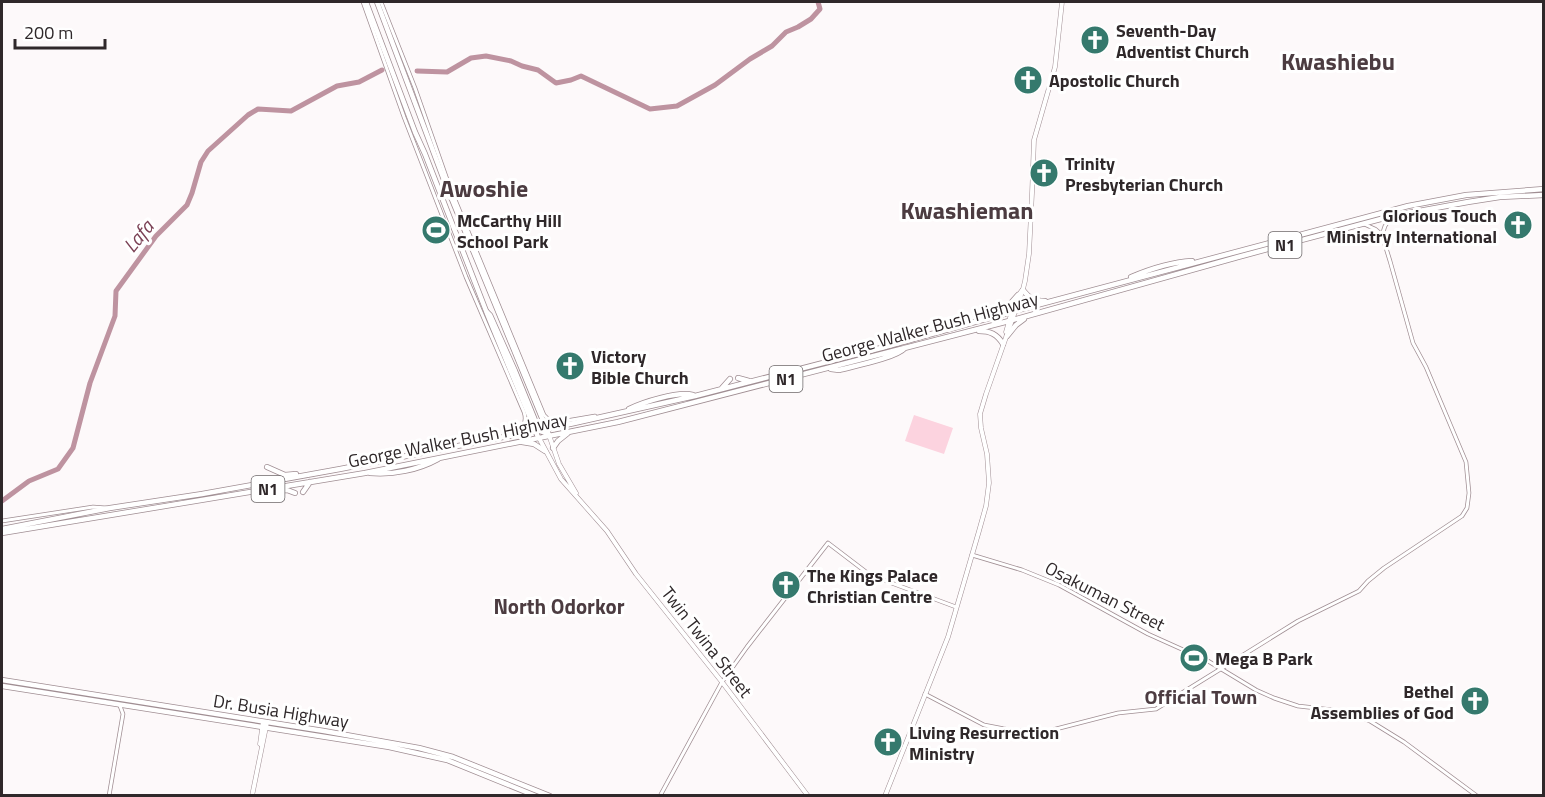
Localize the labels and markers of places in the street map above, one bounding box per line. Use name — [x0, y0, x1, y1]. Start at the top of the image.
place label: Seventh-Day Adventist Church — [1116, 17, 1249, 65]
church icon: Seventh-Day Adventist Church — [1079, 24, 1111, 56]
church icon: Apostolic Church — [1012, 64, 1044, 96]
place label: Apostolic Church — [1049, 67, 1180, 94]
place label: Trinity Presbyterian Church — [1065, 150, 1223, 198]
church icon: Trinity Presbyterian Church — [1028, 157, 1060, 189]
place label: Glorious Touch Ministry International — [1326, 202, 1497, 250]
place label: McCarthy Hill School Park — [457, 207, 562, 255]
church icon: Glorious Touch Ministry International — [1502, 209, 1534, 241]
sports icon: McCarthy Hill School Park — [420, 214, 452, 246]
place label: Victory Bible Church — [591, 343, 689, 391]
church icon: Victory Bible Church — [554, 350, 586, 382]
place label: The Kings Palace Christian Centre — [807, 562, 938, 610]
church icon: The Kings Palace Christian Centre — [770, 569, 802, 601]
sports icon: Mega B Park — [1178, 642, 1210, 674]
place label: Mega B Park — [1215, 645, 1314, 672]
place label: Bethel Assemblies of God — [1311, 678, 1454, 726]
church icon: Bethel Assemblies of God — [1459, 685, 1491, 717]
place label: Living Resurrection Ministry — [909, 719, 1059, 767]
church icon: Living Resurrection Ministry — [872, 726, 904, 758]

